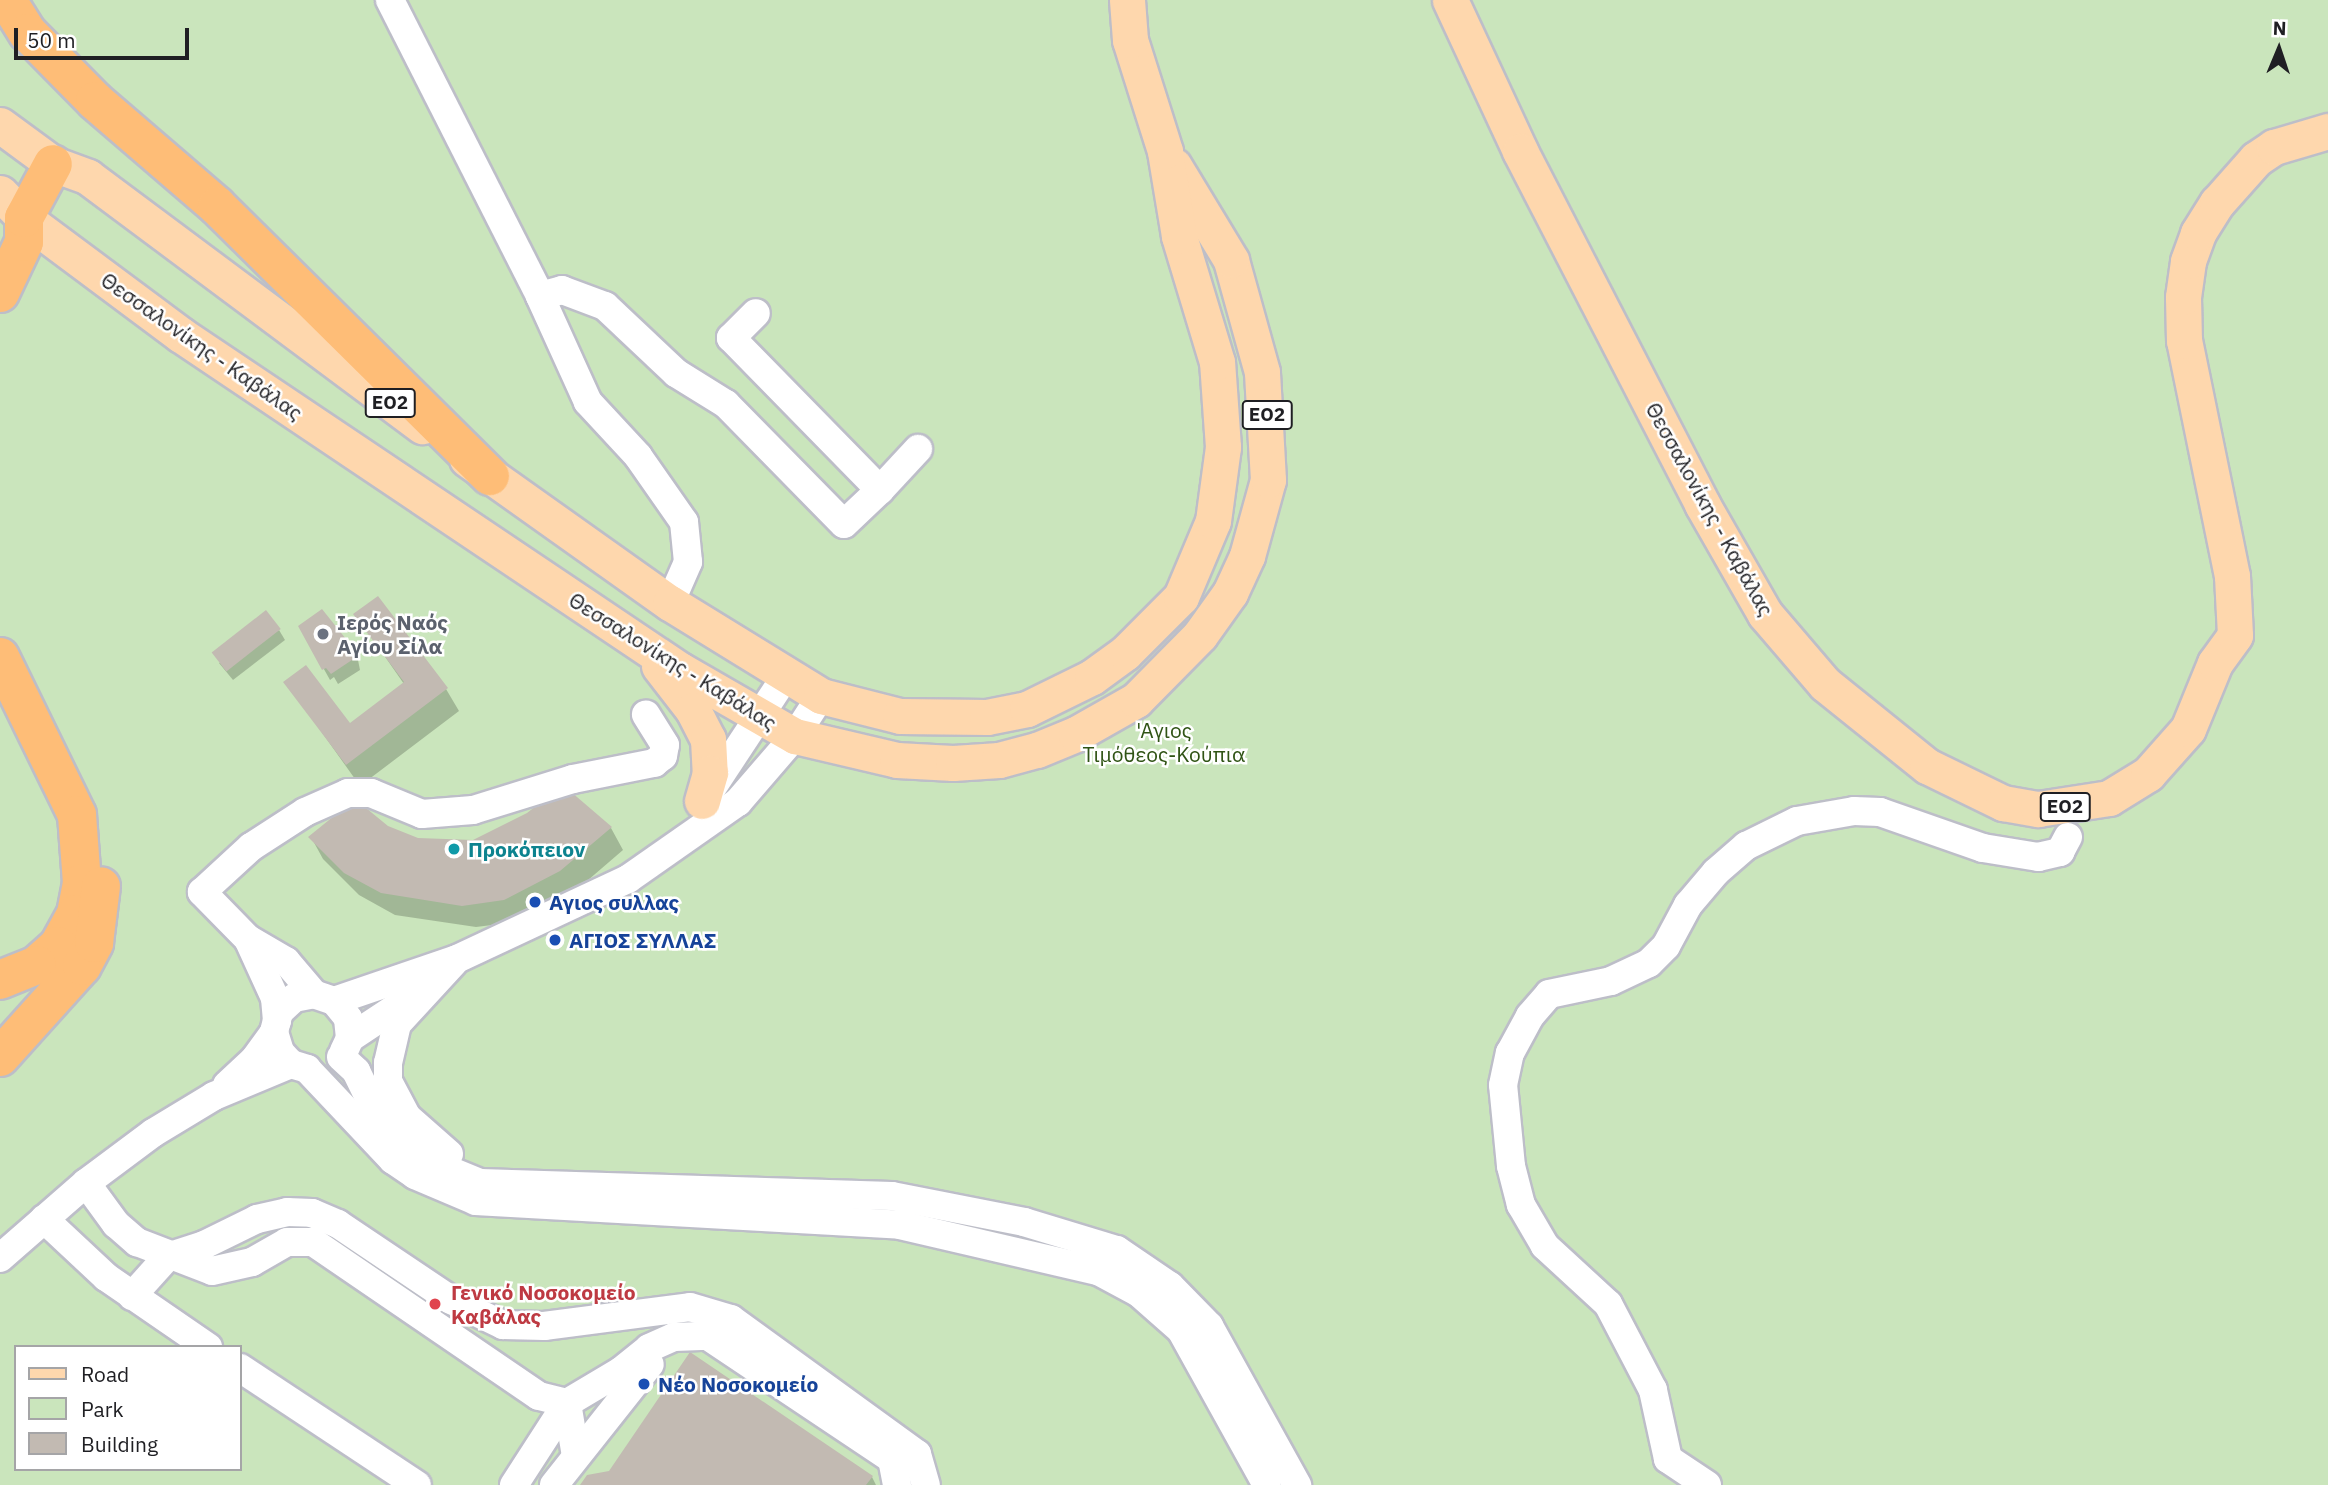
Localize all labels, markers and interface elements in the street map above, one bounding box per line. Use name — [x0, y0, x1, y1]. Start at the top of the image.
scale bar — [18, 14, 192, 58]
north arrow — [2244, 14, 2314, 84]
text: N — [2272, 16, 2287, 40]
text: 50 m — [27, 26, 76, 54]
street label: Θεσσαλονίκης - Καβάλας — [96, 267, 308, 425]
road number: ΕΟ2 — [364, 388, 416, 418]
street label: Θεσσαλονίκης - Καβάλας — [1641, 398, 1779, 620]
road number: ΕΟ2 — [1241, 400, 1293, 430]
street label: Θεσσαλονίκης - Καβάλας — [565, 587, 781, 735]
place label: Ιερός Ναός Αγίου Σίλα — [337, 609, 448, 659]
marker: Ιερός Ναός Αγίου Σίλα — [315, 626, 331, 642]
park label: 'Αγιος Τιμόθεος-Κούπια — [1082, 717, 1246, 767]
road number: ΕΟ2 — [2039, 792, 2091, 822]
place label: Προκόπειον — [468, 836, 585, 862]
marker: Προκόπειον — [446, 841, 462, 857]
place label: Αγιος συλλας — [549, 889, 679, 915]
marker: Αγιος συλλας — [527, 894, 543, 910]
place label: ΑΓΙΟΣ ΣΥΛΛΑΣ — [569, 927, 716, 953]
marker: ΑΓΙΟΣ ΣΥΛΛΑΣ — [547, 932, 563, 948]
place label: Γενικό Νοσοκομείο Καβάλας — [451, 1279, 636, 1329]
marker: Γενικό Νοσοκομείο Καβάλας — [425, 1294, 445, 1314]
legend — [14, 1345, 242, 1471]
text: Road — [81, 1360, 129, 1388]
place label: Νέο Νοσοκομείο — [658, 1371, 818, 1397]
marker: Νέο Νοσοκομείο — [636, 1376, 652, 1392]
text: Park — [81, 1395, 124, 1423]
text: Building — [81, 1430, 158, 1458]

